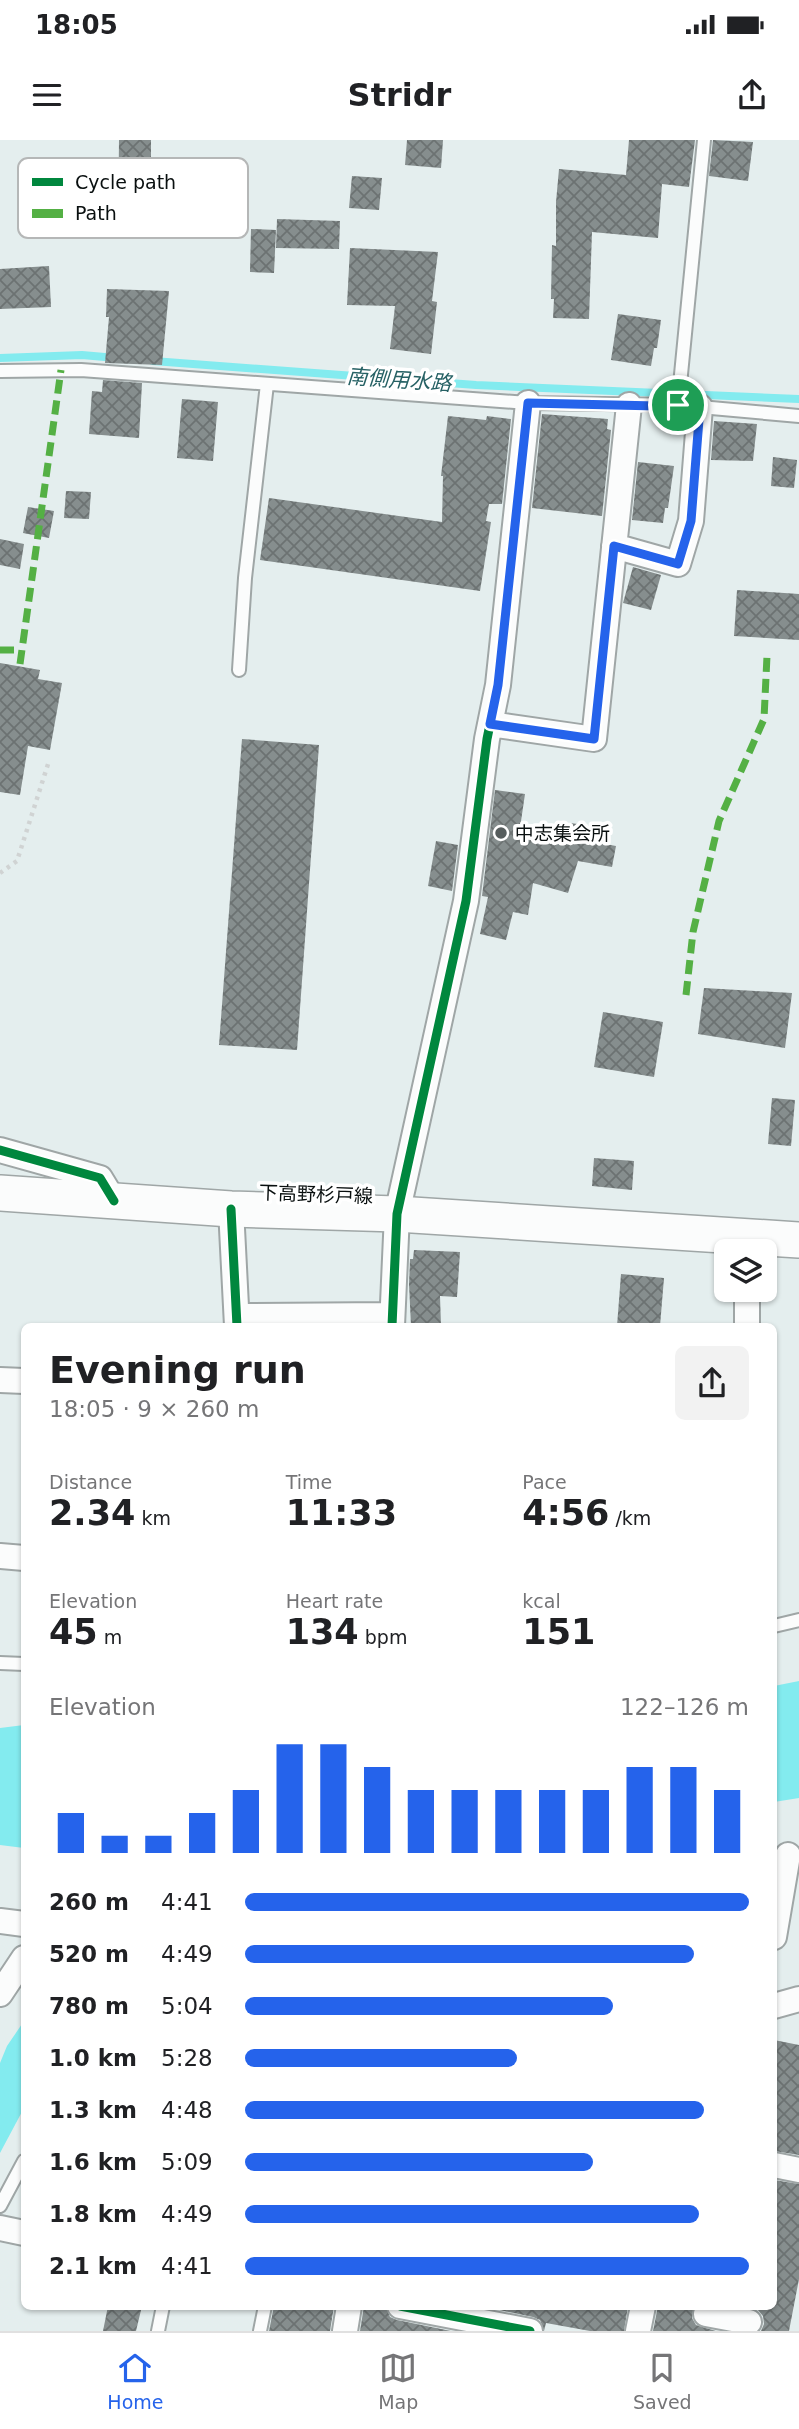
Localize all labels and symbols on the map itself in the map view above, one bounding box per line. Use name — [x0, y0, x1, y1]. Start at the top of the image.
legend — [18, 158, 248, 238]
text: Cycle path — [75, 171, 176, 193]
text: Path — [75, 202, 117, 224]
water label: 南側用水路 — [346, 364, 454, 396]
pin — [648, 375, 708, 435]
place label: 中志集会所 — [515, 822, 610, 844]
marker: 中志集会所 — [493, 825, 509, 841]
street label: 下高野杉戸線 — [259, 1181, 373, 1207]

